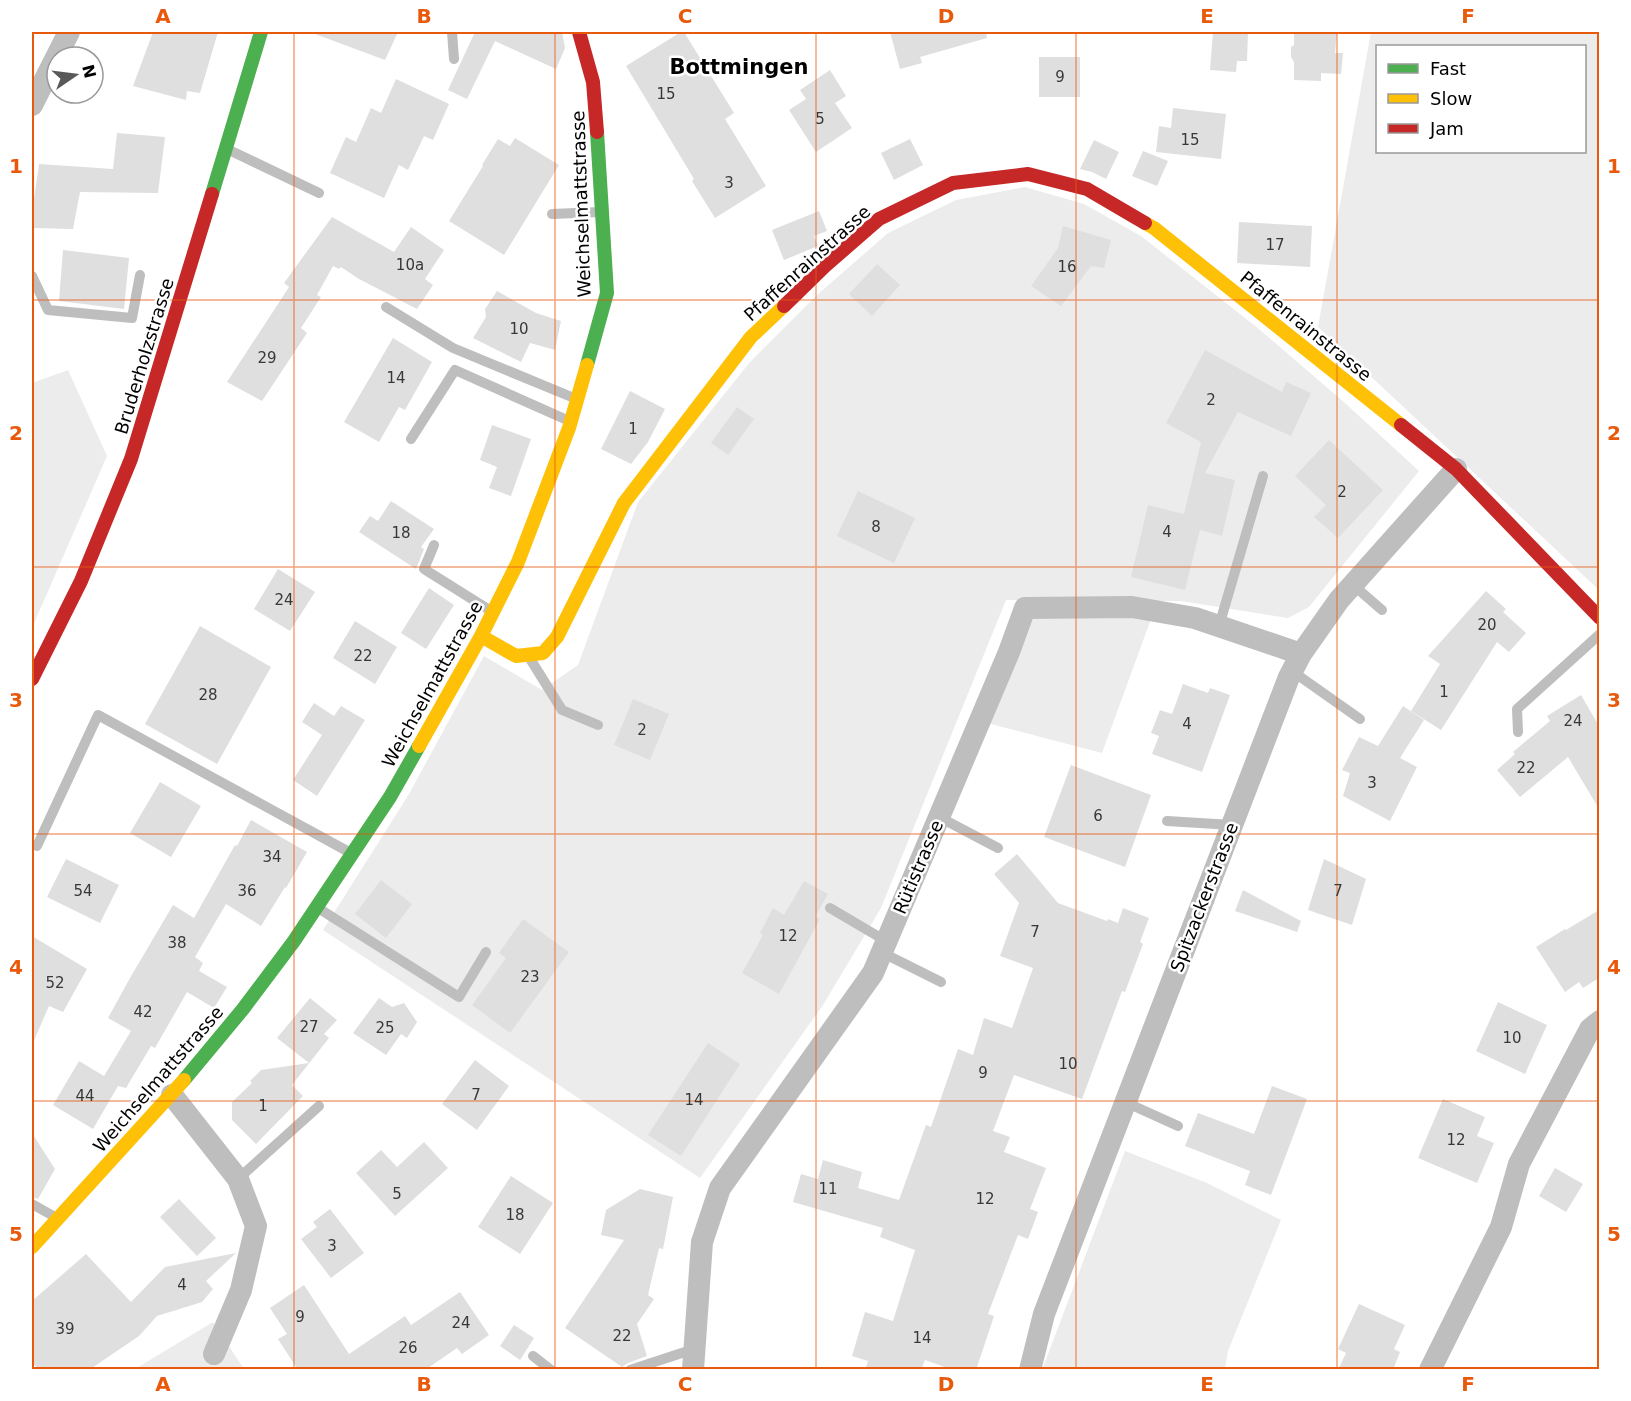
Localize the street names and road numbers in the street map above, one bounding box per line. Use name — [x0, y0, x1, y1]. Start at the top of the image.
street label: Weichselmattstrasse — [567, 110, 595, 298]
street label: Pfaffenrainstrasse — [740, 201, 874, 325]
street label: Pfaffenrainstrasse — [1236, 267, 1376, 385]
street label: Bruderholzstrasse — [110, 275, 178, 437]
street label: Weichselmattstrasse — [377, 597, 487, 771]
street label: Rütistrasse — [889, 817, 947, 917]
street label: Spitzackerstrasse — [1166, 819, 1242, 975]
street label: Weichselmattstrasse — [89, 1002, 227, 1156]

